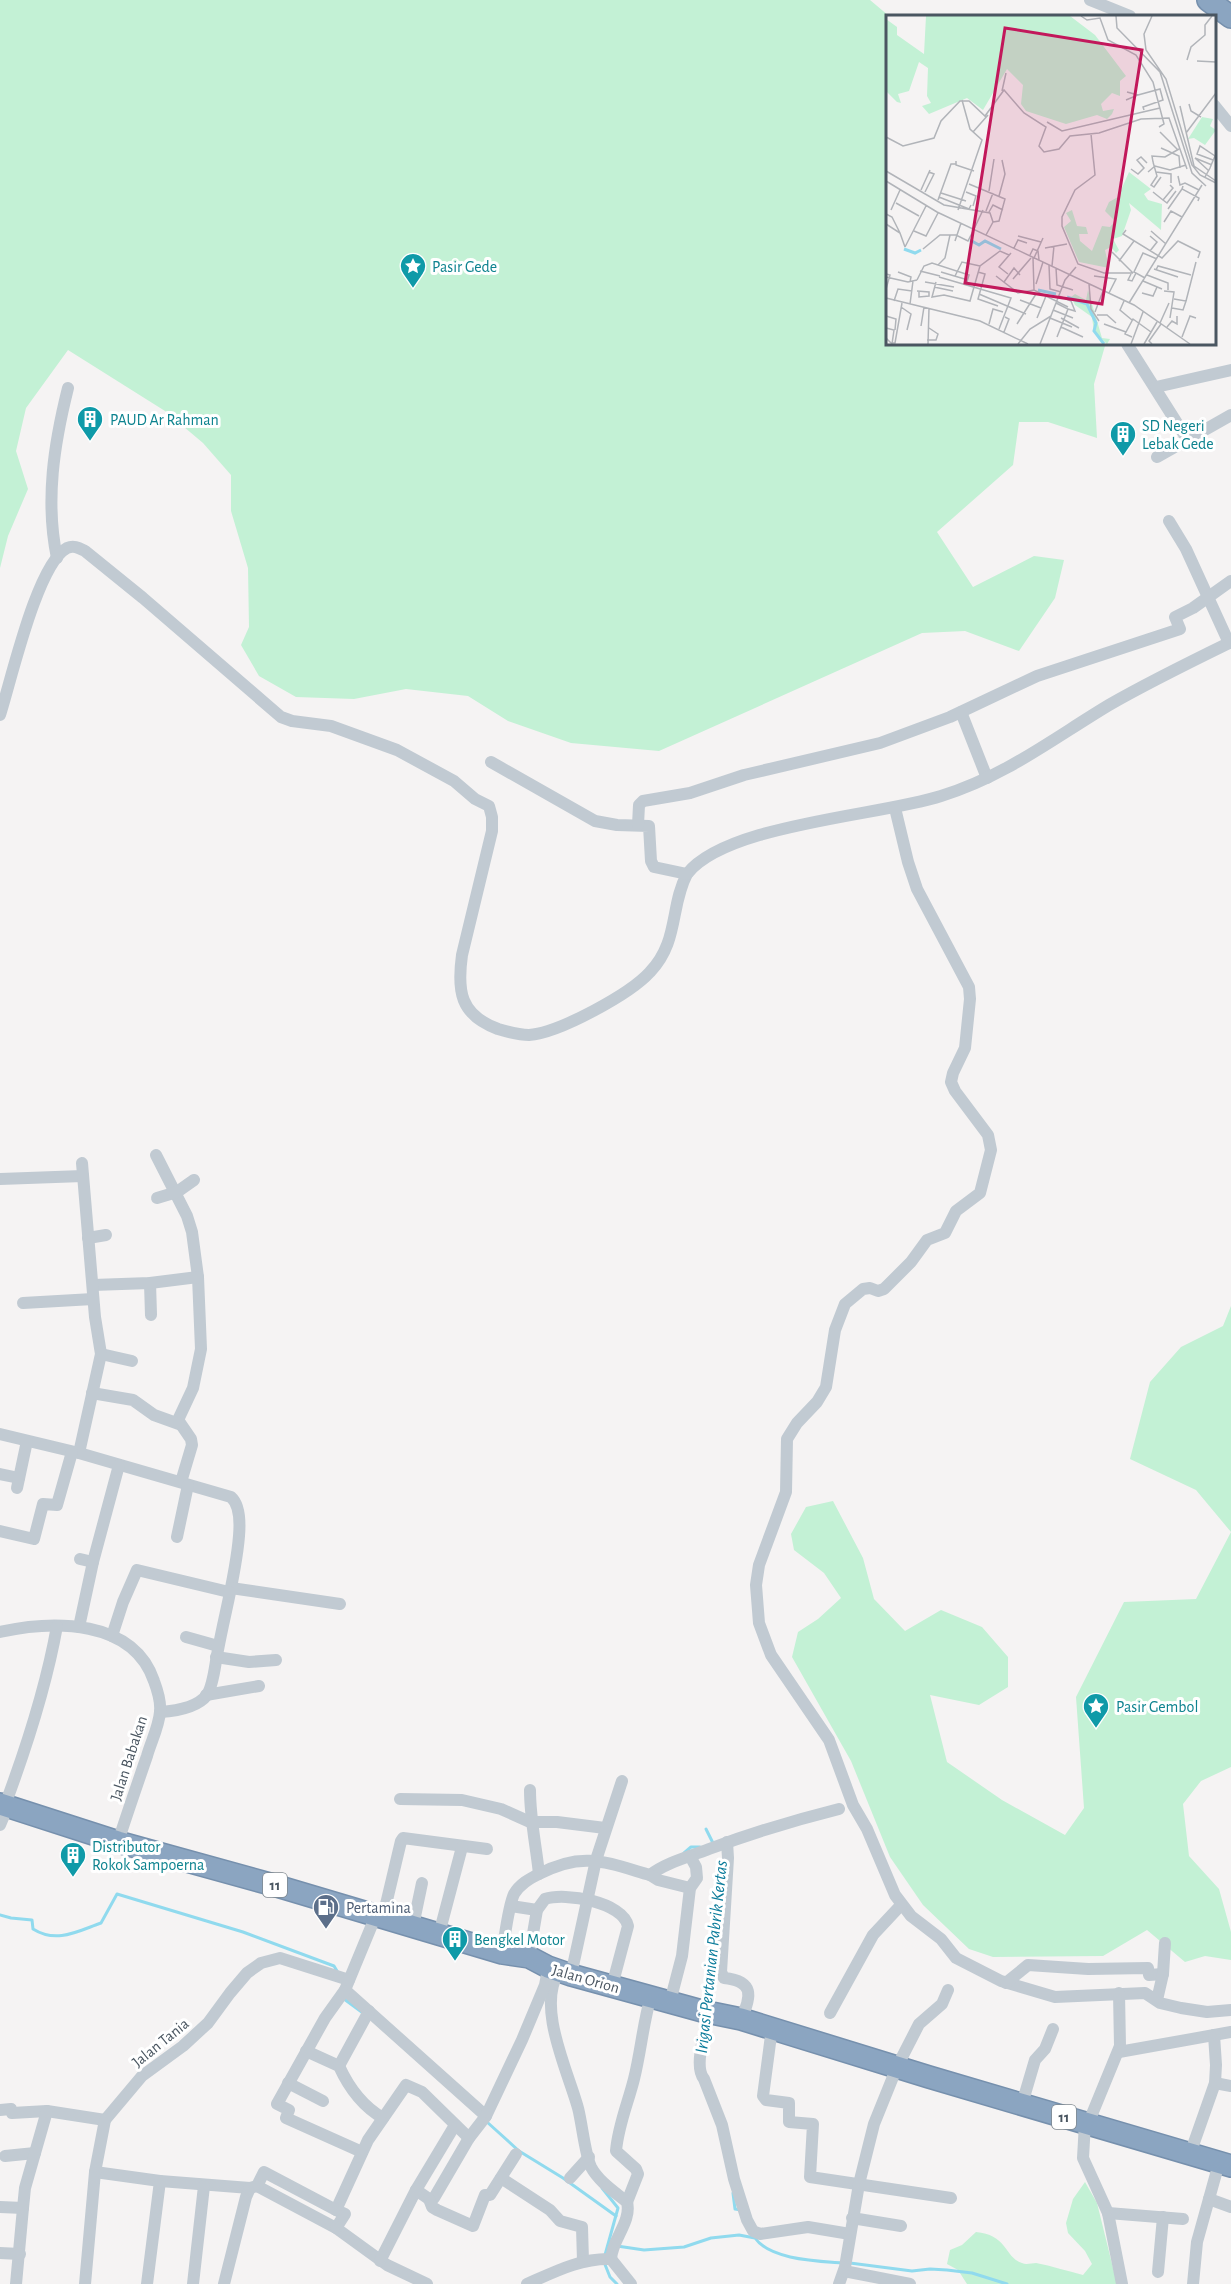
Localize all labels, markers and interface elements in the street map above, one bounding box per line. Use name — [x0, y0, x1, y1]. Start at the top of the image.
inset map — [886, 15, 1216, 345]
place icon: Pasir Gede — [398, 251, 428, 289]
place label: Pasir Gede — [432, 259, 497, 275]
building icon: PAUD Ar Rahman — [75, 404, 105, 442]
place label: PAUD Ar Rahman — [110, 412, 219, 428]
place label: SD Negeri Lebak Gede — [1142, 418, 1214, 452]
building icon: SD Negeri Lebak Gede — [1108, 419, 1138, 457]
place icon: Pasir Gembol — [1081, 1691, 1111, 1729]
place label: Pasir Gembol — [1116, 1699, 1198, 1715]
street label: Jalan Babakan — [108, 1714, 150, 1803]
place label: Distributor Rokok Sampoerna — [92, 1839, 204, 1873]
building icon: Distributor Rokok Sampoerna — [58, 1840, 88, 1878]
water label: Irigasi Pertanian Pabrik Kertas — [693, 1859, 731, 2054]
road number: 11 — [263, 1873, 287, 1897]
fuel station icon: Pertamina — [311, 1892, 341, 1930]
place label: Pertamina — [346, 1900, 411, 1916]
building icon: Bengkel Motor — [440, 1924, 470, 1962]
place label: Bengkel Motor — [474, 1932, 566, 1948]
street label: Jalan Orion — [550, 1962, 621, 1996]
street label: Jalan Tania — [129, 2015, 192, 2070]
road number: 11 — [1052, 2105, 1076, 2129]

